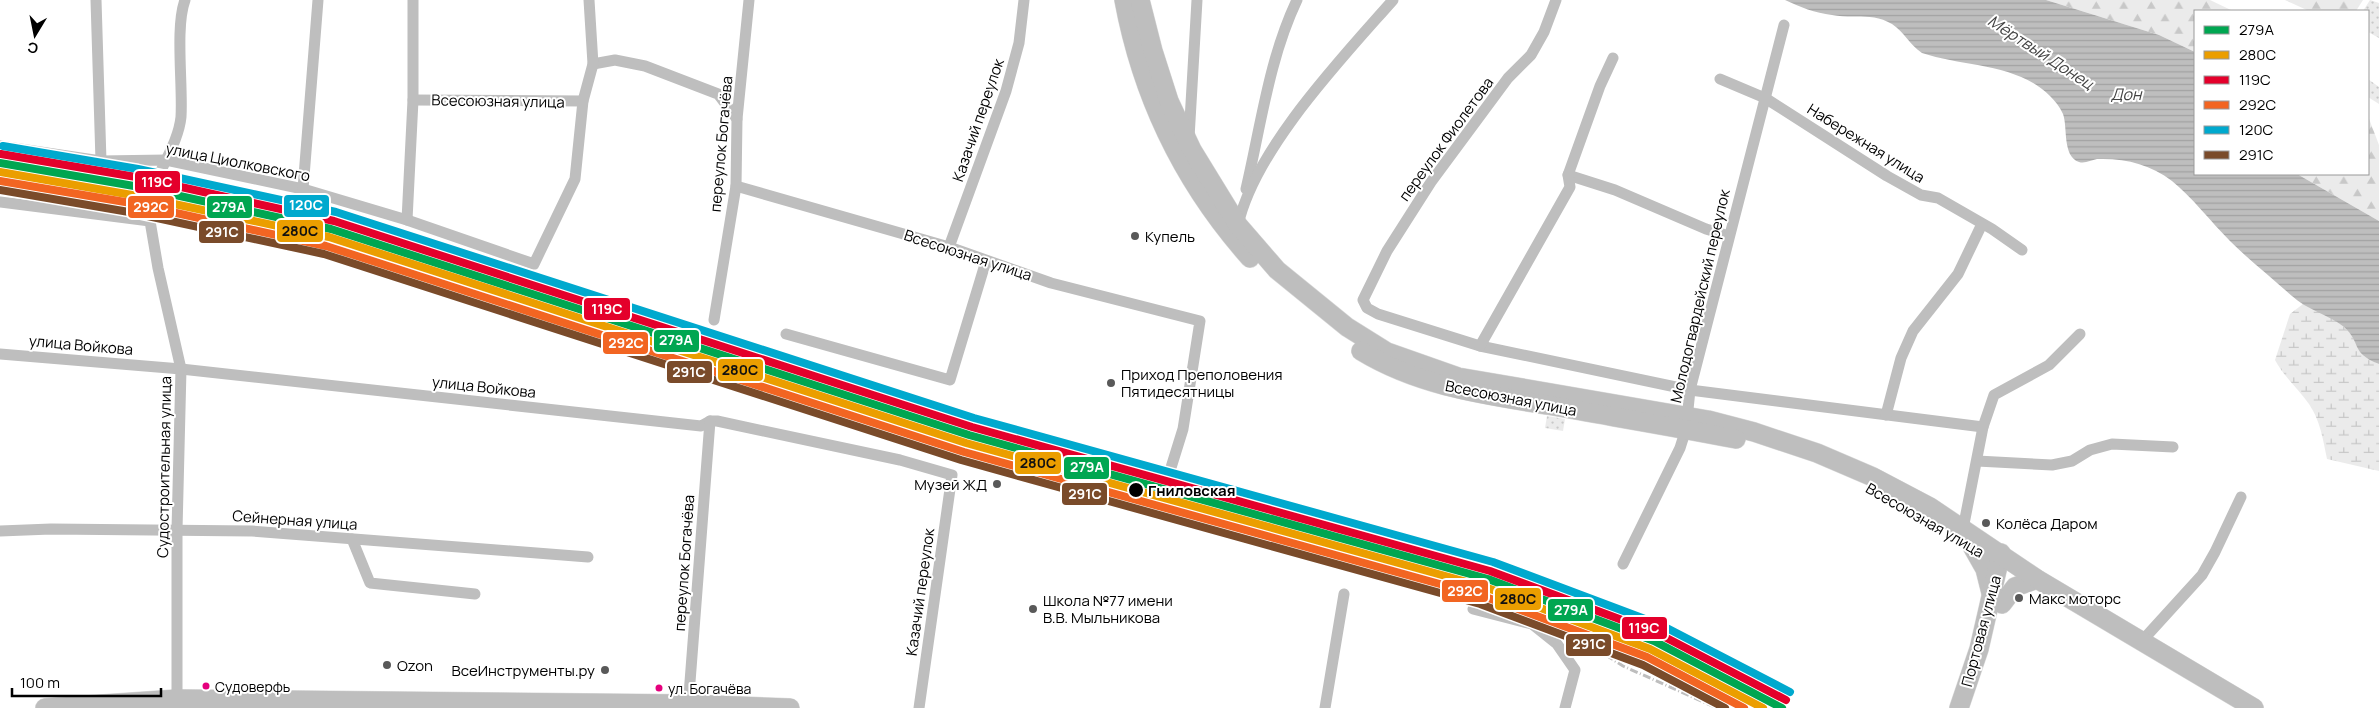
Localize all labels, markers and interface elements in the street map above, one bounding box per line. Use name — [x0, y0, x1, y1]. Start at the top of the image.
north arrow — [10, 10, 60, 60]
water label: Мёртвый Донец — [1984, 10, 2099, 95]
legend — [2194, 10, 2369, 175]
text: 279А — [2239, 19, 2274, 40]
text: С — [26, 38, 39, 59]
text: 280С — [2239, 44, 2276, 65]
street label: Казачий переулок — [947, 55, 1009, 184]
text: 119С — [2239, 69, 2271, 90]
street label: переулок Фиолетова — [1394, 73, 1498, 205]
street label: переулок Богачёва — [705, 75, 737, 213]
water label: Дон — [2111, 83, 2143, 105]
street label: Всесоюзная улица — [431, 89, 565, 113]
text: 292С — [2239, 94, 2276, 115]
street label: Набережная улица — [1803, 98, 1929, 188]
text: 120С — [2239, 119, 2274, 140]
street label: улица Циолковского — [164, 138, 312, 186]
text: 291С — [2239, 144, 2274, 165]
line badge: 119С — [134, 170, 181, 194]
text: 119С — [141, 172, 173, 191]
street label: Молодогвардейский переулок — [1665, 187, 1735, 405]
line badge: 120С — [283, 194, 330, 218]
line badge: 292С — [127, 195, 175, 219]
line badge: 279А — [206, 195, 253, 219]
text: 120С — [289, 195, 323, 214]
text: 292С — [133, 197, 169, 216]
text: 279А — [212, 197, 247, 216]
line badge: 280С — [276, 219, 324, 243]
line badge: 291С — [198, 220, 245, 244]
text: 280С — [282, 221, 318, 240]
text: 291С — [205, 222, 239, 241]
street label: Всесоюзная улица — [901, 224, 1035, 286]
place label: Купель — [1145, 226, 1195, 247]
marker: Купель — [1129, 230, 1141, 242]
line badge: 119С — [583, 297, 631, 321]
text: 119С — [591, 299, 623, 318]
line badge: 279А — [653, 329, 700, 353]
street label: улица Войкова — [28, 330, 134, 360]
text: 279А — [659, 330, 694, 349]
line badge: 292С — [602, 331, 649, 355]
text: 292С — [608, 333, 644, 352]
line badge: 280С — [717, 358, 764, 382]
line badge: 291С — [666, 360, 713, 384]
text: 280С — [722, 360, 758, 379]
text: 291С — [672, 362, 706, 381]
place label: Приход Преполовения Пятидесятницы — [1121, 364, 1283, 402]
street label: улица Войкова — [431, 371, 537, 403]
street label: Всесоюзная улица — [1444, 375, 1578, 421]
street label: Судостроительная улица — [152, 376, 176, 558]
marker: Приход Преполовения Пятидесятницы — [1105, 377, 1117, 389]
line badge: 280С — [1014, 451, 1062, 475]
text: 280С — [1020, 453, 1056, 472]
line badge: 279А — [1063, 456, 1110, 480]
text: 279А — [1070, 457, 1105, 476]
place label: Музей ЖД — [914, 474, 987, 495]
marker: Музей ЖД — [991, 478, 1003, 490]
street label: Всесоюзная улица — [1862, 478, 1988, 562]
place label: Гниловская — [1148, 480, 1235, 501]
marker: Гниловская — [1127, 481, 1145, 499]
line badge: 291С — [1061, 482, 1108, 506]
text: 291С — [1068, 484, 1102, 503]
street label: переулок Богачёва — [669, 494, 699, 632]
street label: Сейнерная улица — [232, 505, 358, 535]
place label: Колёса Даром — [1996, 513, 2098, 534]
marker: Колёса Даром — [1980, 517, 1992, 529]
street label: Казачий переулок — [901, 526, 939, 657]
street label: Портовая улица — [1956, 573, 2006, 689]
line badge: 292С — [1441, 579, 1489, 603]
text: 292С — [1447, 581, 1483, 600]
line badge: 280С — [1494, 587, 1542, 611]
place label: Макс моторс — [2029, 588, 2121, 609]
text: 280С — [1500, 589, 1536, 608]
place label: Школа №77 имени В.В. Мыльникова — [1043, 590, 1173, 628]
marker: Макс моторс — [2013, 592, 2025, 604]
line badge: 279А — [1547, 598, 1594, 622]
text: 279А — [1554, 600, 1589, 619]
marker: Школа №77 имени В.В. Мыльникова — [1027, 603, 1039, 615]
line badge: 119С — [1621, 616, 1668, 640]
text: 119С — [1628, 618, 1660, 637]
line badge: 291С — [1565, 633, 1612, 657]
text: 291С — [1572, 634, 1606, 653]
place label: Ozon — [397, 655, 433, 676]
marker: Ozon — [381, 659, 393, 671]
place label: ВсеИнструменты.ру — [451, 660, 595, 681]
marker: ВсеИнструменты.ру — [599, 664, 611, 676]
scale bar — [12, 666, 161, 698]
text: 100 m — [20, 672, 60, 693]
place label: Судоверфь — [215, 677, 290, 696]
place label: ул. Богачёва — [668, 679, 751, 698]
marker: Судоверфь — [201, 681, 211, 691]
marker: ул. Богачёва — [654, 683, 664, 693]

